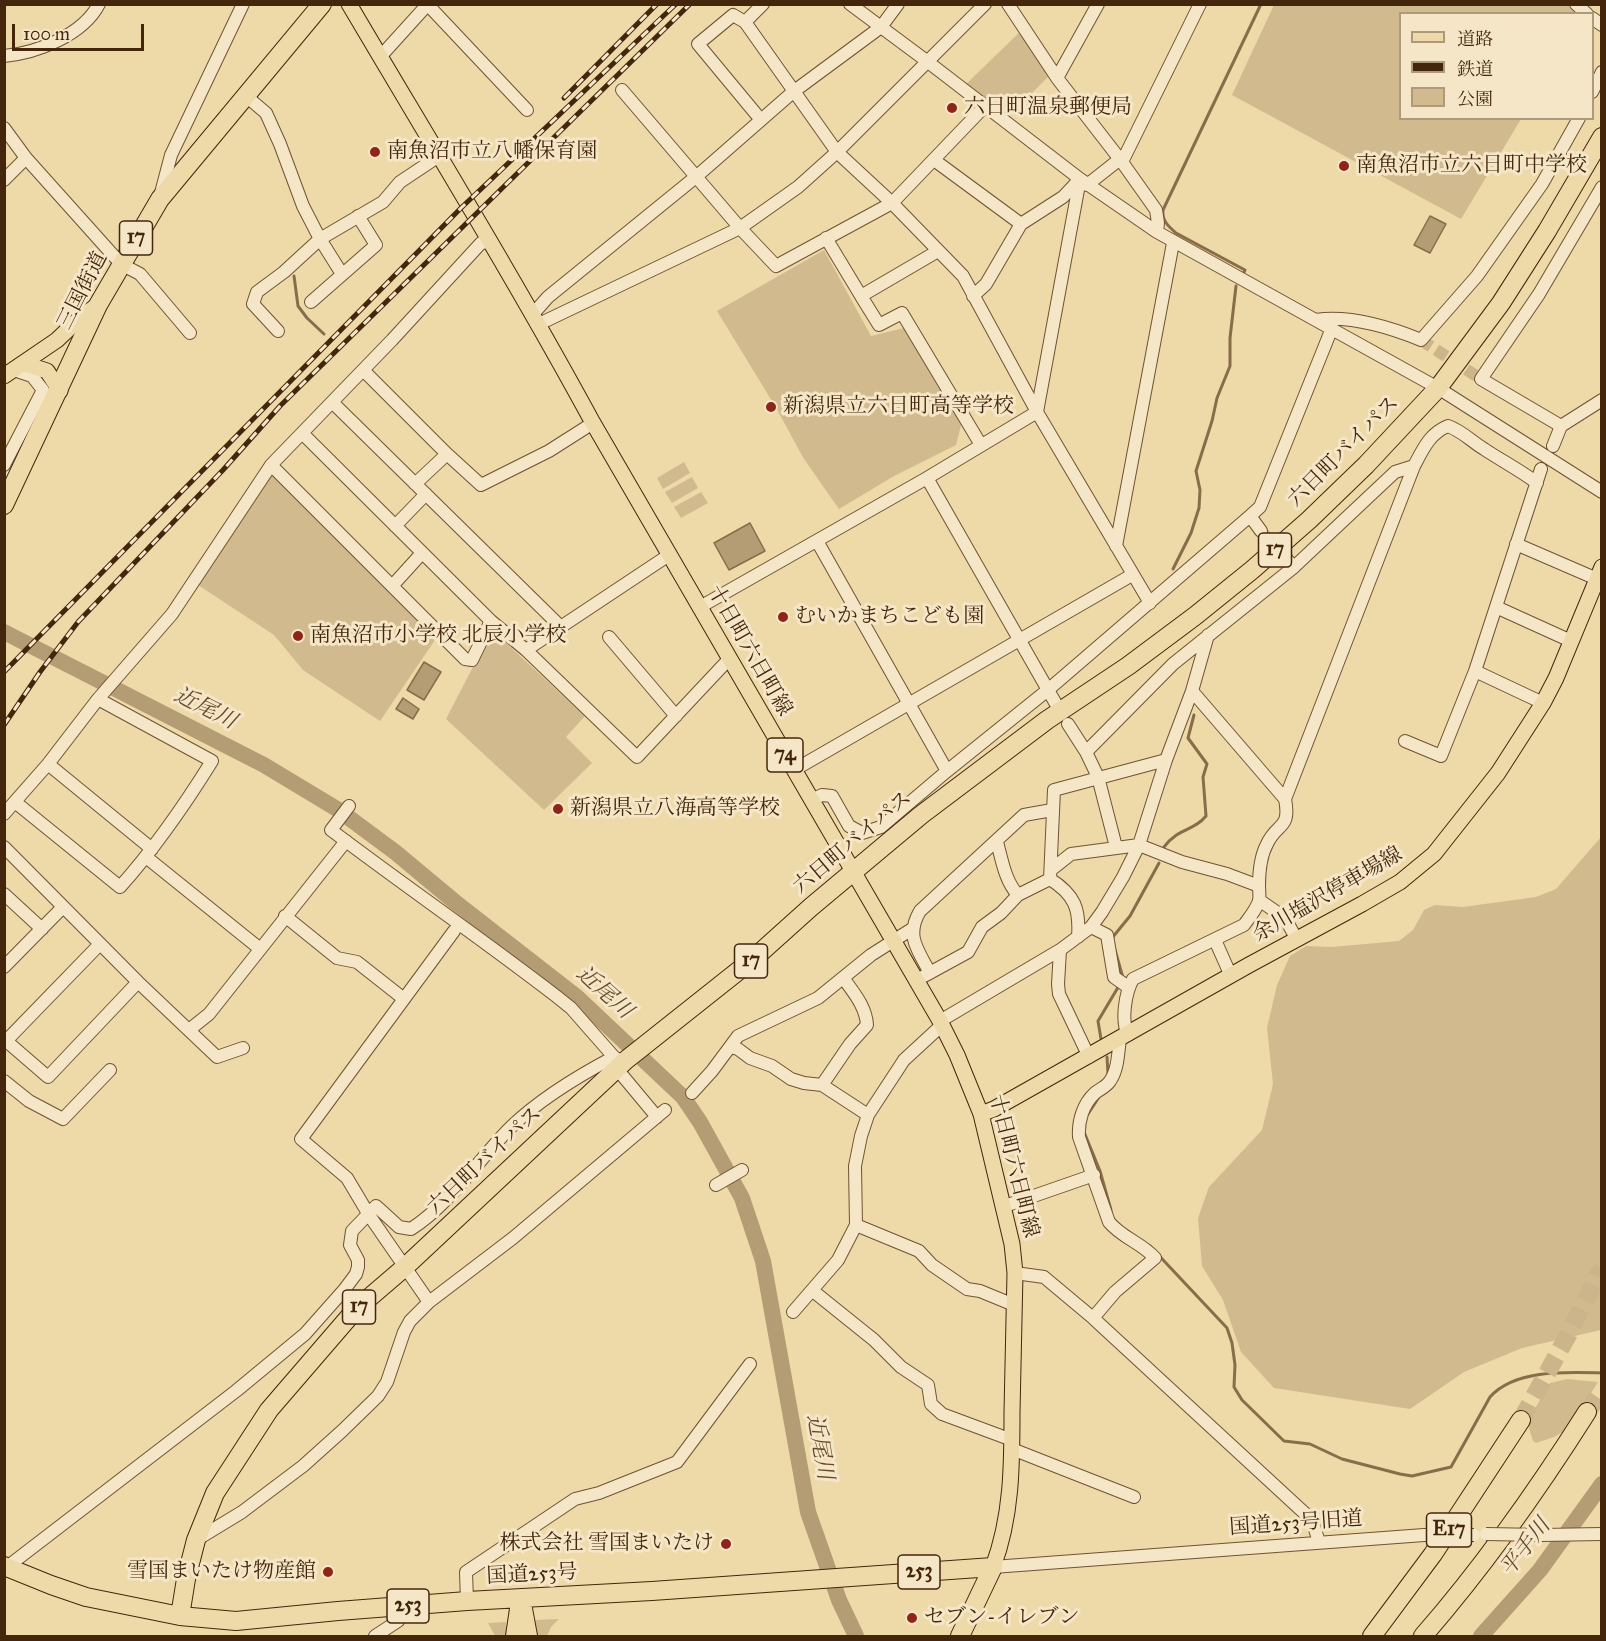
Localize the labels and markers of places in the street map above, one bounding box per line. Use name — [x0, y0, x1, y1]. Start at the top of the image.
place label: 六日町温泉郵便局 — [964, 95, 1132, 121]
marker: 六日町温泉郵便局 — [945, 101, 959, 115]
place label: 南魚沼市立八幡保育園 — [387, 139, 597, 165]
marker: 南魚沼市立八幡保育園 — [368, 145, 382, 159]
place label: 南魚沼市立六日町中学校 — [1356, 153, 1587, 179]
marker: 南魚沼市立六日町中学校 — [1337, 159, 1351, 173]
place label: 新潟県立六日町高等学校 — [783, 394, 1014, 420]
marker: 新潟県立六日町高等学校 — [764, 400, 778, 414]
place label: むいかまちこども園 — [795, 604, 984, 630]
marker: むいかまちこども園 — [776, 610, 790, 624]
place label: 南魚沼市小学校 北辰小学校 — [310, 623, 567, 649]
marker: 南魚沼市小学校 北辰小学校 — [291, 629, 305, 643]
place label: 新潟県立八海高等学校 — [570, 796, 780, 822]
marker: 新潟県立八海高等学校 — [551, 802, 565, 816]
place label: 株式会社 雪国まいたけ — [499, 1531, 714, 1557]
marker: 株式会社 雪国まいたけ — [719, 1537, 733, 1551]
place label: 雪国まいたけ物産館 — [127, 1559, 316, 1585]
marker: 雪国まいたけ物産館 — [321, 1565, 335, 1579]
place label: セブン-イレブン — [924, 1605, 1080, 1631]
marker: セブン-イレブン — [905, 1611, 919, 1625]

